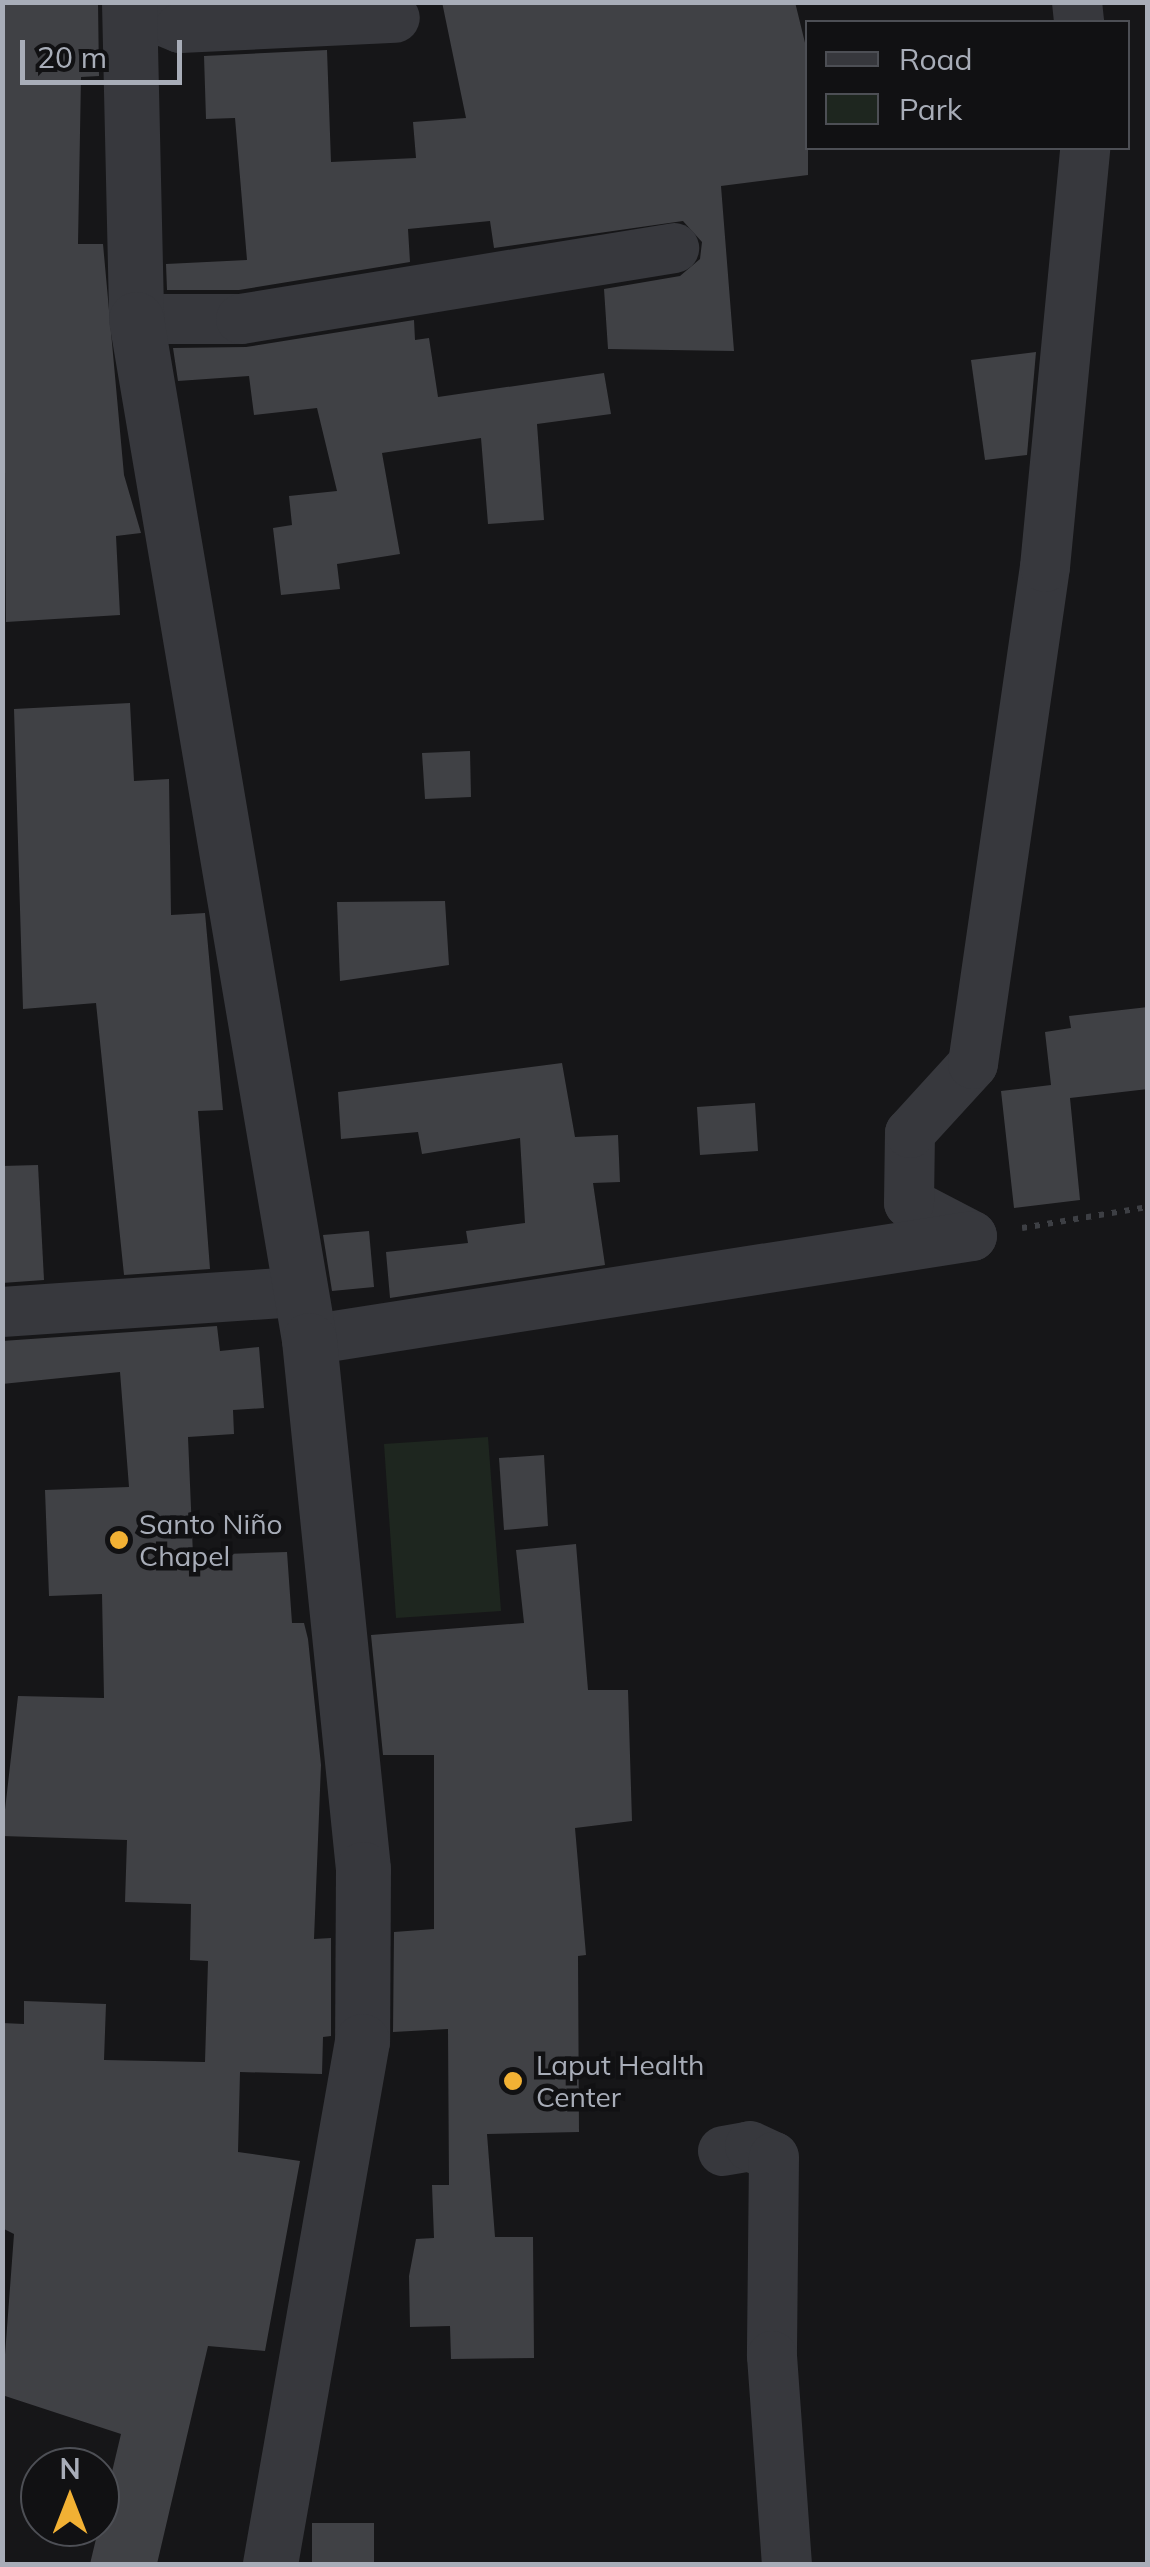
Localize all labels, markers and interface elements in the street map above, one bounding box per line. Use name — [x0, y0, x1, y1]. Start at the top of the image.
scale bar — [25, 20, 188, 82]
legend — [805, 20, 1130, 150]
text: 20 m — [37, 38, 107, 76]
text: Road — [899, 40, 973, 78]
text: Park — [899, 90, 962, 128]
place label: Santo Niño Chapel — [139, 1507, 283, 1573]
marker: Santo Niño Chapel — [108, 1529, 130, 1551]
place label: Laput Health Center — [536, 2048, 704, 2114]
marker: Laput Health Center — [500, 2068, 526, 2094]
north arrow — [20, 2447, 120, 2547]
text: N — [59, 2451, 81, 2486]

